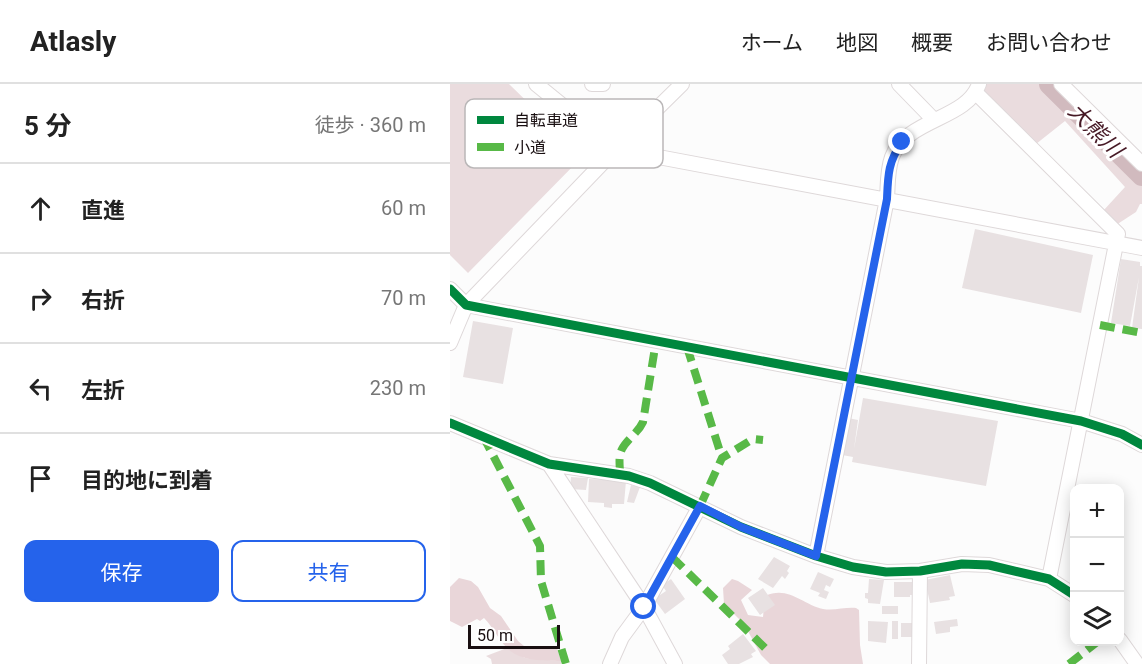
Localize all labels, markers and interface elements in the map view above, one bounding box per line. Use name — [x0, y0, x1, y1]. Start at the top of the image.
text: Atlasly — [30, 25, 116, 58]
text: ホーム — [741, 31, 803, 55]
text: 地図 — [836, 31, 878, 55]
text: 概要 — [911, 31, 953, 55]
text: お問い合わせ — [986, 31, 1112, 55]
water label: 大熊川 — [1063, 98, 1129, 164]
legend — [465, 99, 663, 168]
text: 5 分 — [24, 111, 71, 141]
text: 自転車道 — [514, 111, 578, 130]
text: 徒歩 · 360 m — [315, 113, 426, 137]
route end — [888, 128, 914, 154]
text: 小道 — [514, 138, 546, 157]
icon: ahead — [24, 192, 57, 225]
text: 60 m — [381, 196, 426, 220]
text: 直進 — [81, 198, 125, 223]
icon: right — [24, 282, 57, 315]
text: 70 m — [381, 286, 426, 310]
text: 右折 — [81, 288, 125, 313]
icon: left — [24, 372, 57, 405]
text: 230 m — [370, 376, 426, 400]
text: 左折 — [81, 378, 125, 403]
icon: arrive — [24, 462, 57, 495]
text: 目的地に到着 — [81, 468, 213, 493]
map controls — [1070, 484, 1124, 646]
button: + — [1070, 484, 1124, 538]
button: − — [1070, 538, 1124, 592]
button: 保存 — [24, 540, 219, 602]
button: 共有 — [231, 540, 426, 602]
button: layers — [1070, 592, 1124, 646]
route start — [630, 593, 656, 619]
scale bar — [468, 622, 560, 650]
text: 50 m — [477, 626, 513, 645]

